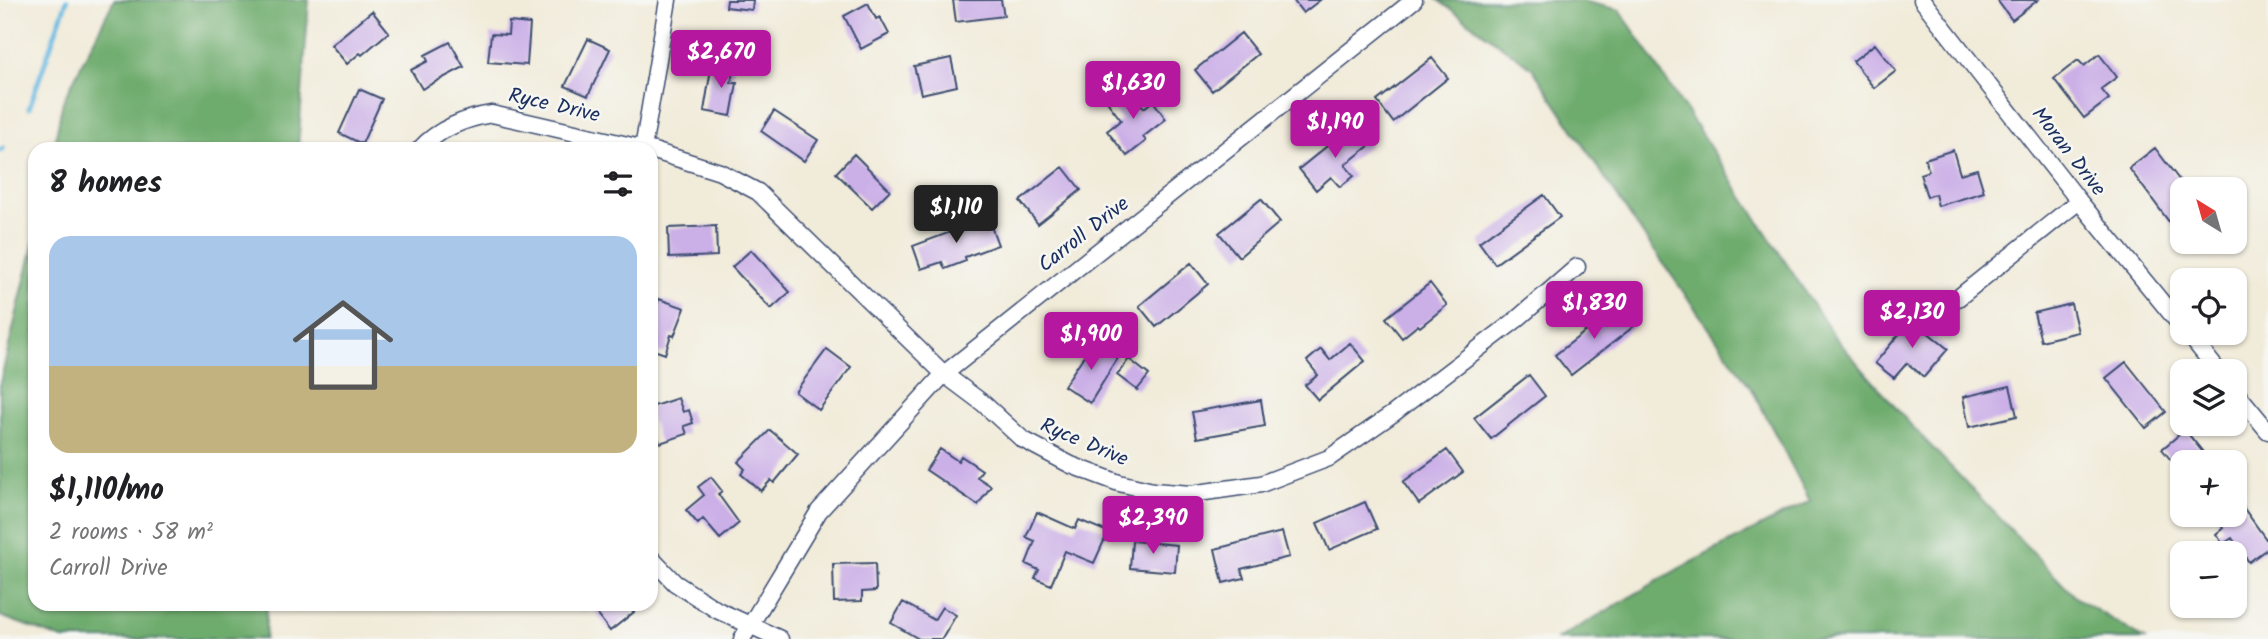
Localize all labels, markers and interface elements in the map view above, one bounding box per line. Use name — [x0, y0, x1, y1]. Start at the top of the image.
pin: $2,670 — [664, 31, 778, 90]
text: $2,670 — [687, 35, 755, 71]
pin: $1,630 — [1076, 61, 1190, 121]
text: $1,630 — [1101, 66, 1165, 102]
street label: Ryce Drive — [505, 79, 604, 133]
pin: $1,190 — [1278, 100, 1392, 160]
street label: Moran Drive — [2022, 100, 2114, 204]
text: $1,190 — [1307, 105, 1363, 141]
text: 8 homes — [49, 160, 162, 208]
icon: filters — [599, 165, 637, 203]
north arrow — [2170, 177, 2247, 254]
map controls — [2170, 177, 2247, 618]
pin: $1,110 — [899, 186, 1013, 245]
street label: Carroll Drive — [1031, 188, 1137, 281]
text: $1,110 — [930, 190, 982, 226]
button: locate — [2170, 268, 2247, 345]
icon: home — [280, 282, 406, 408]
pin: $1,830 — [1537, 282, 1651, 341]
text: $1,830 — [1562, 286, 1626, 322]
pin: $2,130 — [1855, 290, 1969, 350]
text: $2,130 — [1880, 295, 1944, 331]
pin: $1,900 — [1034, 312, 1148, 372]
text: $1,900 — [1060, 317, 1122, 353]
button: layers — [2170, 359, 2247, 436]
street label: Ryce Drive — [1035, 410, 1134, 477]
button: + — [2170, 450, 2247, 527]
text: $1,110/mo — [49, 467, 164, 515]
pin: $2,390 — [1096, 496, 1210, 556]
text: $2,390 — [1118, 501, 1188, 537]
text: 2 rooms · 58 m² — [49, 515, 213, 551]
button: − — [2170, 541, 2247, 618]
text: Carroll Drive — [49, 551, 168, 587]

